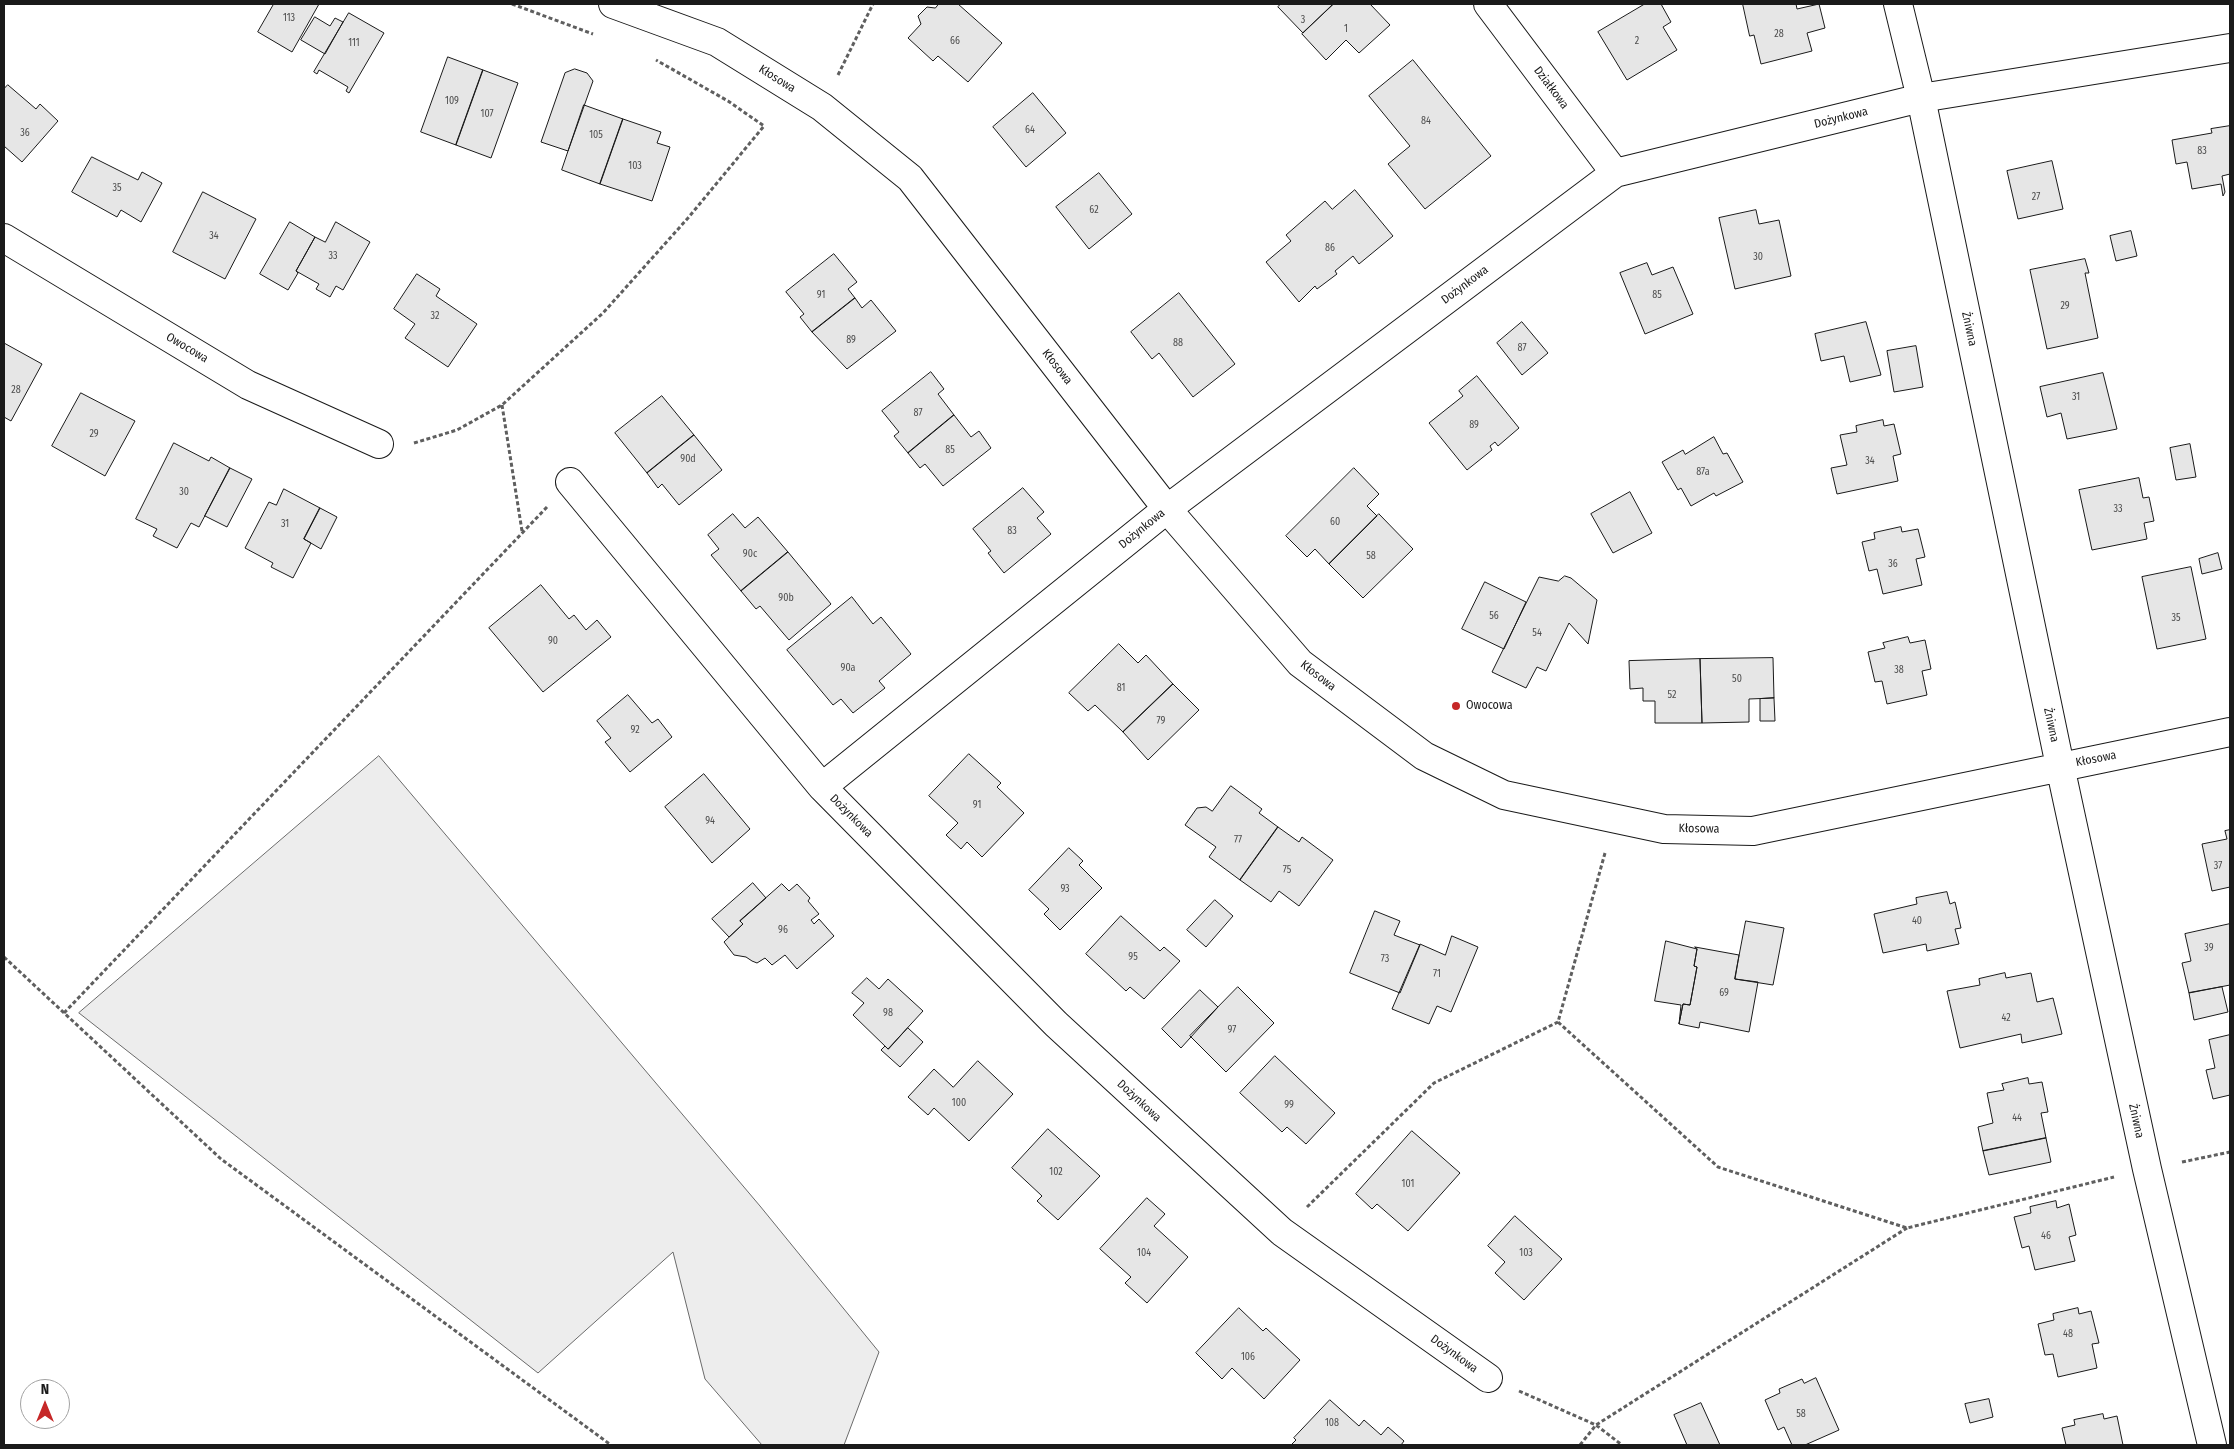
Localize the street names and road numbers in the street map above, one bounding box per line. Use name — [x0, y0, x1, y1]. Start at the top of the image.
street label: Kłosowa — [756, 62, 798, 96]
street label: Działkowa — [1530, 64, 1572, 112]
street label: Dożynkowa — [1813, 104, 1869, 132]
street label: Dożynkowa — [1439, 263, 1491, 307]
street label: Żniwna — [1958, 310, 1980, 348]
street label: Owocowa — [163, 330, 211, 366]
street label: Kłosowa — [1039, 346, 1075, 388]
street label: Dożynkowa — [1116, 506, 1168, 552]
street label: Kłosowa — [1297, 658, 1339, 694]
street label: Żniwna — [2040, 706, 2062, 744]
street label: Kłosowa — [2075, 748, 2117, 770]
street label: Dożynkowa — [826, 791, 876, 841]
street label: Kłosowa — [1678, 821, 1720, 837]
street label: Dożynkowa — [1114, 1077, 1164, 1125]
street label: Żniwna — [2125, 1102, 2147, 1140]
street label: Dożynkowa — [1428, 1332, 1480, 1376]

